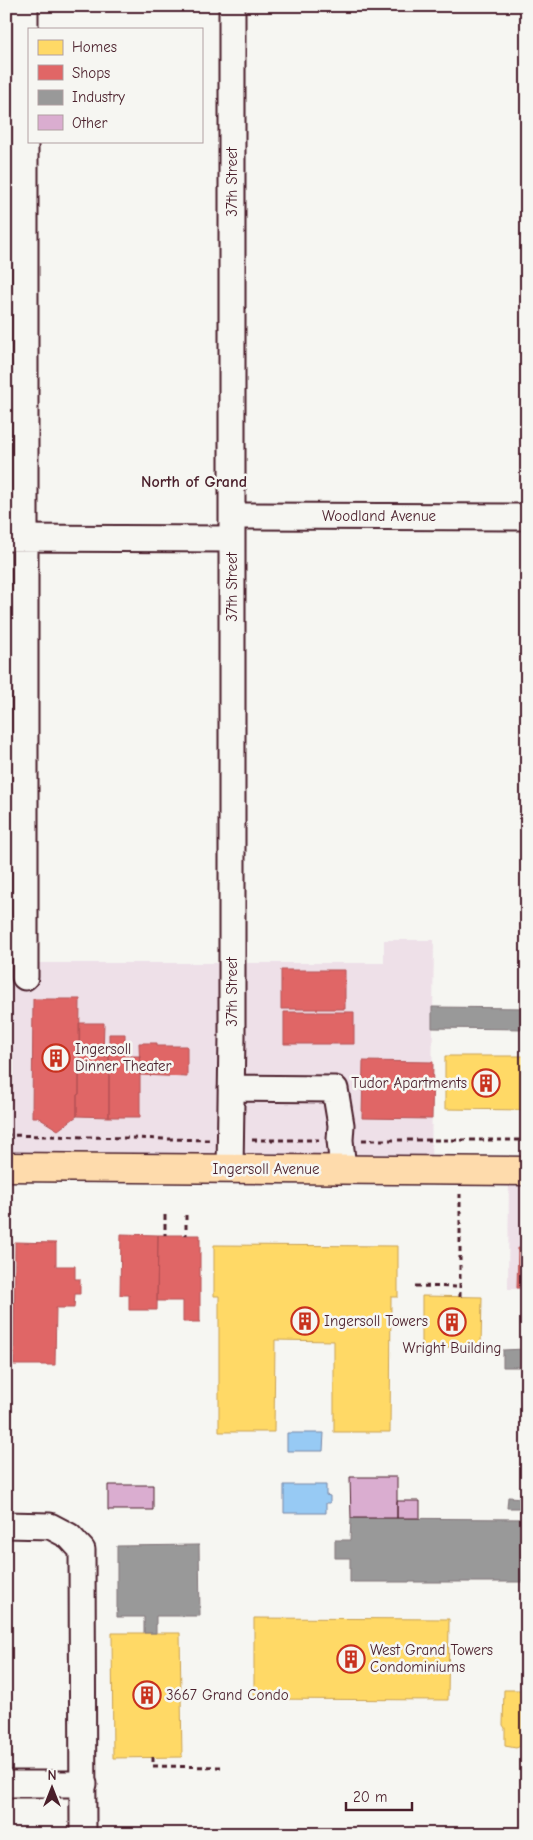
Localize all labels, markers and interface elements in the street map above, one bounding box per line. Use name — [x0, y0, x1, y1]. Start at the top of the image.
legend — [28, 28, 202, 142]
text: Homes — [72, 38, 117, 56]
text: Shops — [72, 64, 110, 82]
text: Industry — [72, 88, 125, 106]
text: Other — [72, 114, 107, 132]
street label: 37th Street — [223, 147, 241, 217]
district label: North of Grand — [141, 473, 247, 491]
street label: Woodland Avenue — [322, 507, 437, 525]
street label: 37th Street — [223, 552, 241, 622]
street label: 37th Street — [223, 957, 241, 1027]
place label: Ingersoll Dinner Theater — [75, 1040, 171, 1075]
building icon: Ingersoll Dinner Theater — [41, 1043, 71, 1073]
building icon: Tudor Apartments — [471, 1068, 501, 1098]
place label: Tudor Apartments — [351, 1074, 467, 1092]
street label: Ingersoll Avenue — [213, 1160, 320, 1178]
building icon: Ingersoll Towers — [290, 1306, 320, 1336]
building icon: Wright Building — [437, 1307, 467, 1337]
place label: Ingersoll Towers — [324, 1312, 428, 1330]
place label: Wright Building — [403, 1339, 501, 1357]
place label: West Grand Towers Condominiums — [370, 1641, 493, 1676]
building icon: West Grand Towers Condominiums — [336, 1644, 366, 1674]
building icon: 3667 Grand Condo — [132, 1680, 162, 1710]
place label: 3667 Grand Condo — [166, 1686, 289, 1704]
north arrow — [28, 1762, 78, 1812]
text: N — [47, 1767, 57, 1784]
scale bar — [346, 1780, 412, 1812]
text: 20 m — [353, 1788, 387, 1806]

